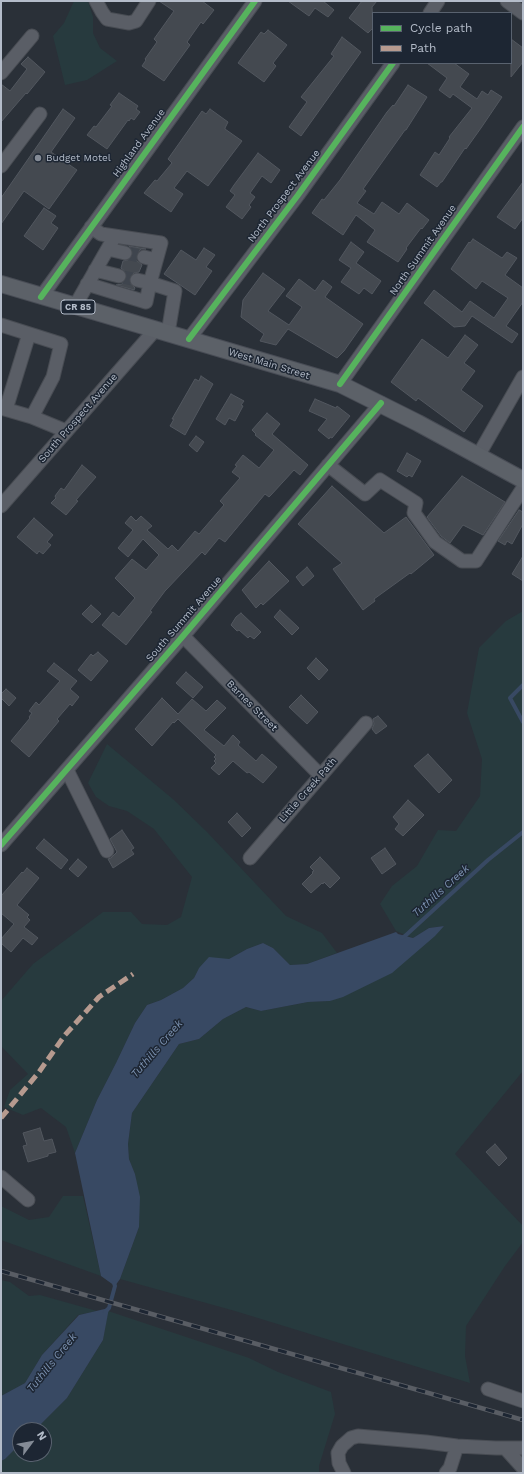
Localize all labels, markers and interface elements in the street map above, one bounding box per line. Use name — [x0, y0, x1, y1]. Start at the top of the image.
legend — [372, 12, 512, 64]
text: Cycle path — [410, 21, 472, 35]
text: Path — [410, 41, 436, 55]
street label: Highland Avenue — [110, 107, 168, 179]
street label: North Prospect Avenue — [245, 147, 323, 245]
place label: Budget Motel — [46, 152, 111, 164]
marker: Budget Motel — [33, 153, 43, 163]
street label: North Summit Avenue — [387, 202, 459, 298]
road number: CR 85 — [61, 300, 95, 314]
street label: West Main Street — [227, 346, 311, 382]
street label: South Prospect Avenue — [36, 371, 120, 465]
street label: South Summit Avenue — [144, 574, 224, 664]
street label: Barnes Street — [224, 678, 280, 734]
street label: Little Creek Path — [277, 755, 339, 825]
water label: Tuthills Creek — [410, 862, 472, 920]
water label: Tuthills Creek — [128, 1017, 186, 1081]
water label: Tuthills Creek — [24, 1331, 80, 1395]
north arrow — [12, 1422, 52, 1462]
text: N — [34, 1429, 49, 1443]

